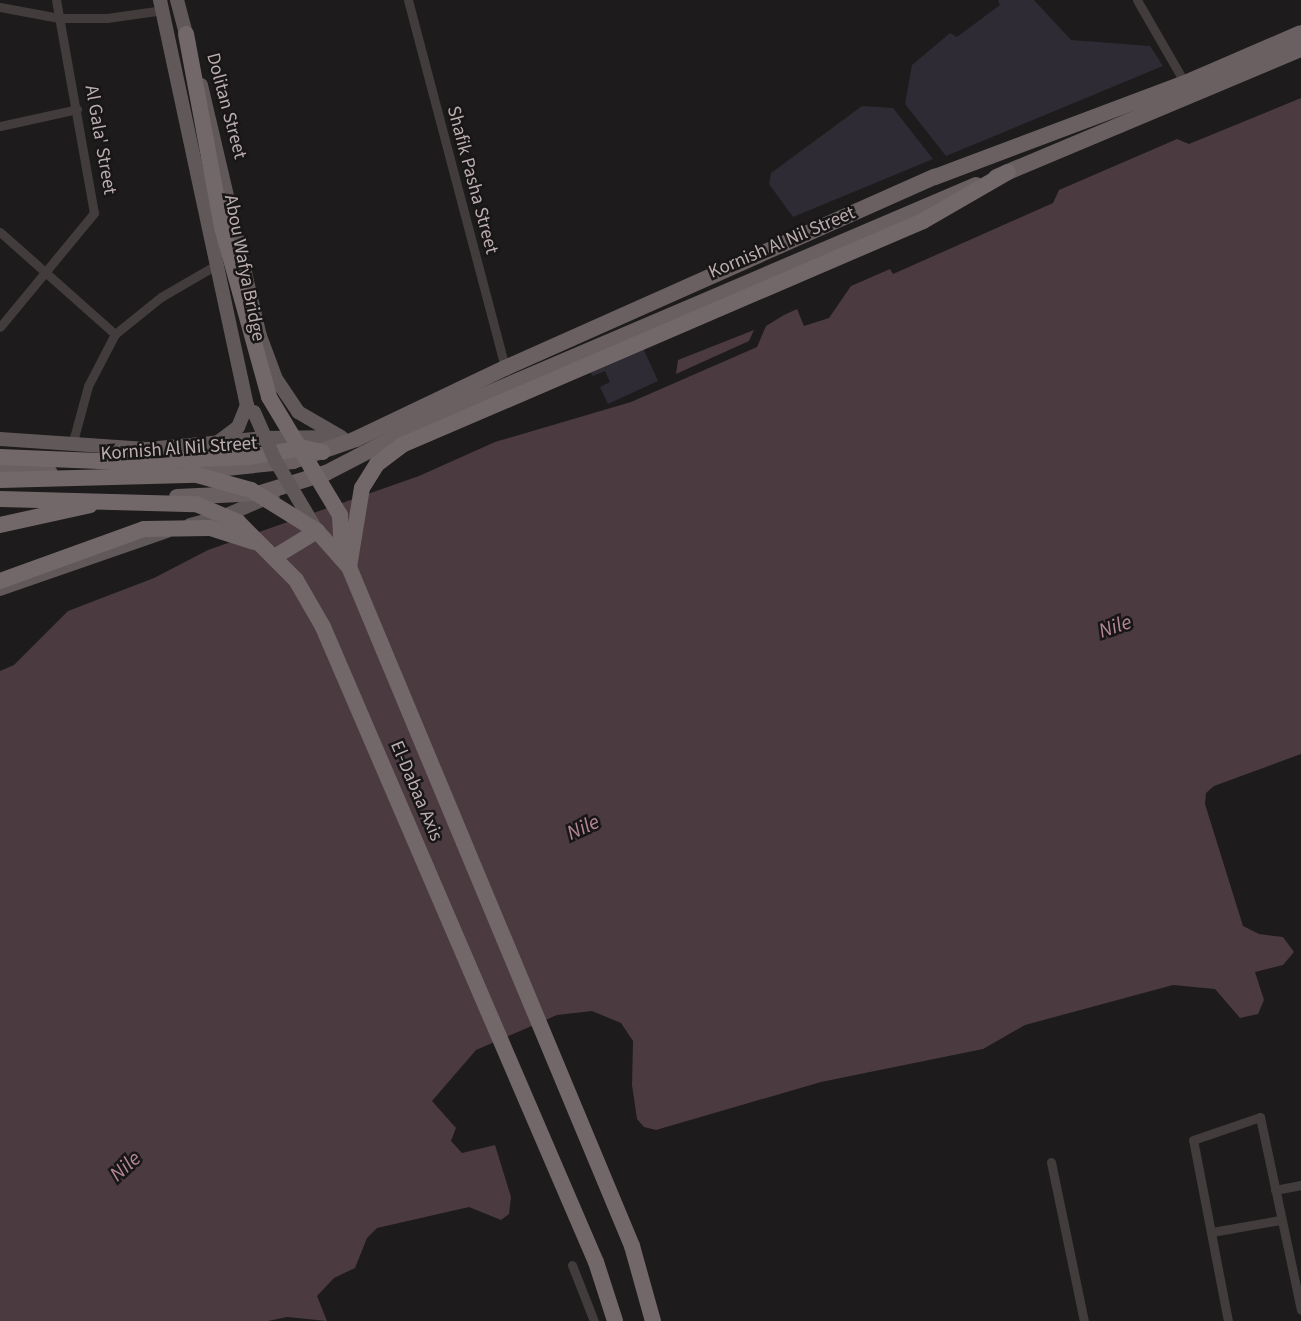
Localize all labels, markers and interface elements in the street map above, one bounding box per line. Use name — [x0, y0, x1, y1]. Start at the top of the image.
street label: Dolitan Street — [201, 50, 251, 162]
street label: Al Gala' Street — [79, 83, 121, 197]
street label: Shafik Pasha Street — [441, 104, 503, 256]
street label: Abou Wafya Bridge — [219, 193, 269, 343]
street label: Kornish Al Nil Street — [705, 202, 859, 284]
street label: Kornish Al Nil Street — [100, 432, 258, 466]
water label: Nile — [1095, 609, 1135, 643]
street label: El-Dabaa Axis — [385, 737, 447, 845]
water label: Nile — [563, 809, 603, 845]
water label: Nile — [104, 1146, 146, 1186]

